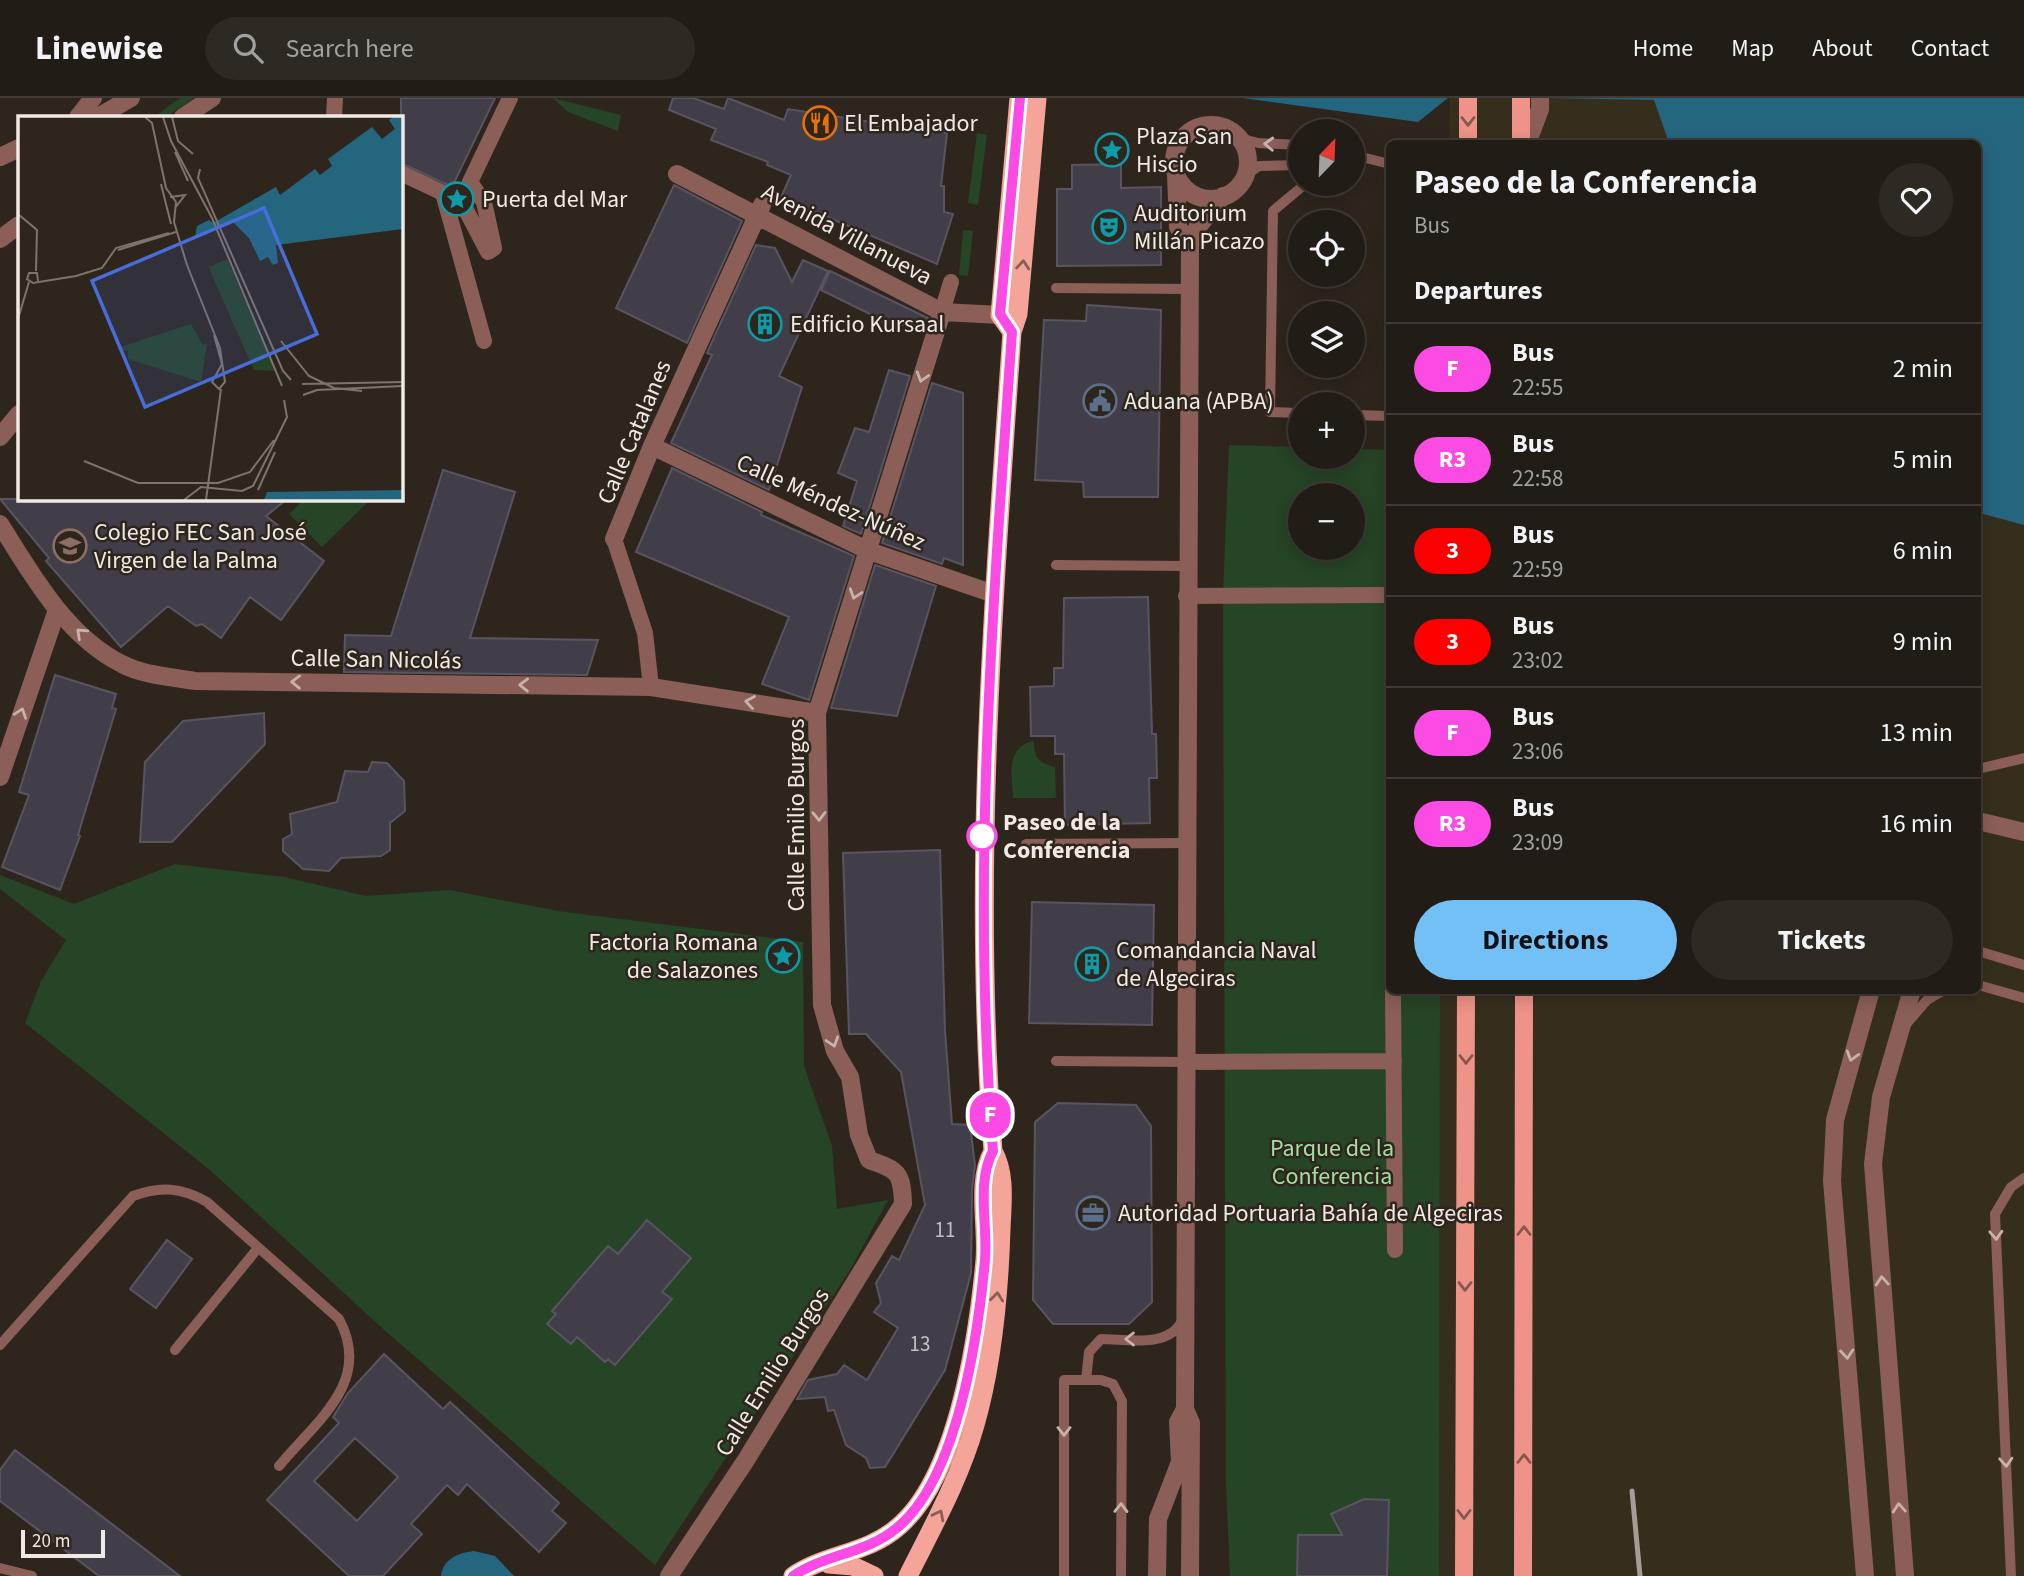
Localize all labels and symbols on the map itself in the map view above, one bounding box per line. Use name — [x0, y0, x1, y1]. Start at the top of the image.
restaurant icon: El Embajador — [801, 104, 839, 142]
place label: El Embajador — [844, 106, 979, 141]
inset map — [18, 116, 402, 500]
one-way arrow — [1460, 116, 1476, 127]
place label: Plaza San Hiscio — [1136, 119, 1232, 182]
north arrow — [1288, 119, 1365, 196]
place icon: Plaza San Hiscio — [1093, 131, 1131, 169]
one-way arrow — [1264, 136, 1275, 151]
street label: Avenida Villanueva — [755, 175, 938, 294]
place icon: Puerta del Mar — [438, 180, 476, 218]
place label: Puerta del Mar — [482, 182, 628, 217]
place label: Auditorium Millán Picazo — [1134, 196, 1265, 259]
theatre icon: Auditorium Millán Picazo — [1090, 208, 1128, 246]
one-way arrow — [1015, 259, 1030, 271]
building icon: Edificio Kursaal — [746, 305, 784, 343]
place label: Edificio Kursaal — [790, 307, 944, 342]
street label: Calle Catalanes — [588, 355, 681, 510]
one-way arrow — [916, 371, 931, 383]
public building icon: Aduana (APBA) — [1081, 382, 1119, 420]
place label: Aduana (APBA) — [1124, 384, 1274, 419]
street label: Calle Méndez-Núñez — [731, 445, 931, 560]
place label: Colegio FEC San José Virgen de la Palma — [94, 515, 307, 578]
school or university icon: Colegio FEC San José Virgen de la Palma — [51, 527, 89, 565]
one-way arrow — [849, 588, 863, 600]
one-way arrow — [77, 629, 90, 641]
street label: Calle San Nicolás — [290, 641, 462, 678]
one-way arrow — [290, 675, 301, 690]
one-way arrow — [518, 678, 529, 693]
one-way arrow — [744, 695, 756, 710]
one-way arrow — [13, 707, 27, 719]
street label: Calle Emilio Burgos — [779, 718, 814, 912]
place label: Paseo de la Conferencia — [1003, 805, 1130, 868]
one-way arrow — [811, 811, 827, 822]
marker: Paseo de la Conferencia — [967, 821, 997, 851]
place label: Factoria Romana de Salazones — [589, 925, 758, 988]
place label: Comandancia Naval de Algeciras — [1116, 933, 1317, 996]
place icon: Factoria Romana de Salazones — [764, 937, 802, 975]
building icon: Comandancia Naval de Algeciras — [1073, 945, 1111, 983]
one-way arrow — [825, 1035, 840, 1047]
one-way arrow — [1845, 1050, 1860, 1062]
one-way arrow — [1458, 1054, 1474, 1064]
line badge: F — [967, 1092, 1013, 1138]
park label: Parque de la Conferencia — [1270, 1131, 1394, 1194]
office icon: Autoridad Portuaria Bahía de Algeciras — [1074, 1194, 1112, 1232]
place label: Autoridad Portuaria Bahía de Algeciras — [1118, 1196, 1503, 1231]
house number: 11 — [935, 1215, 955, 1245]
one-way arrow — [1516, 1226, 1532, 1236]
one-way arrow — [1989, 1230, 2004, 1241]
one-way arrow — [1875, 1275, 1890, 1286]
street label: Calle Emilio Burgos — [706, 1281, 838, 1463]
one-way arrow — [1457, 1281, 1473, 1292]
one-way arrow — [989, 1291, 1004, 1302]
house number: 13 — [910, 1329, 930, 1359]
one-way arrow — [1124, 1331, 1135, 1347]
one-way arrow — [1839, 1349, 1854, 1360]
one-way arrow — [1056, 1426, 1072, 1437]
one-way arrow — [1516, 1453, 1532, 1464]
one-way arrow — [1999, 1457, 2014, 1468]
one-way arrow — [1113, 1502, 1129, 1513]
one-way arrow — [1892, 1502, 1907, 1513]
one-way arrow — [1456, 1509, 1472, 1519]
one-way arrow — [931, 1510, 945, 1522]
scale bar — [21, 1527, 105, 1559]

